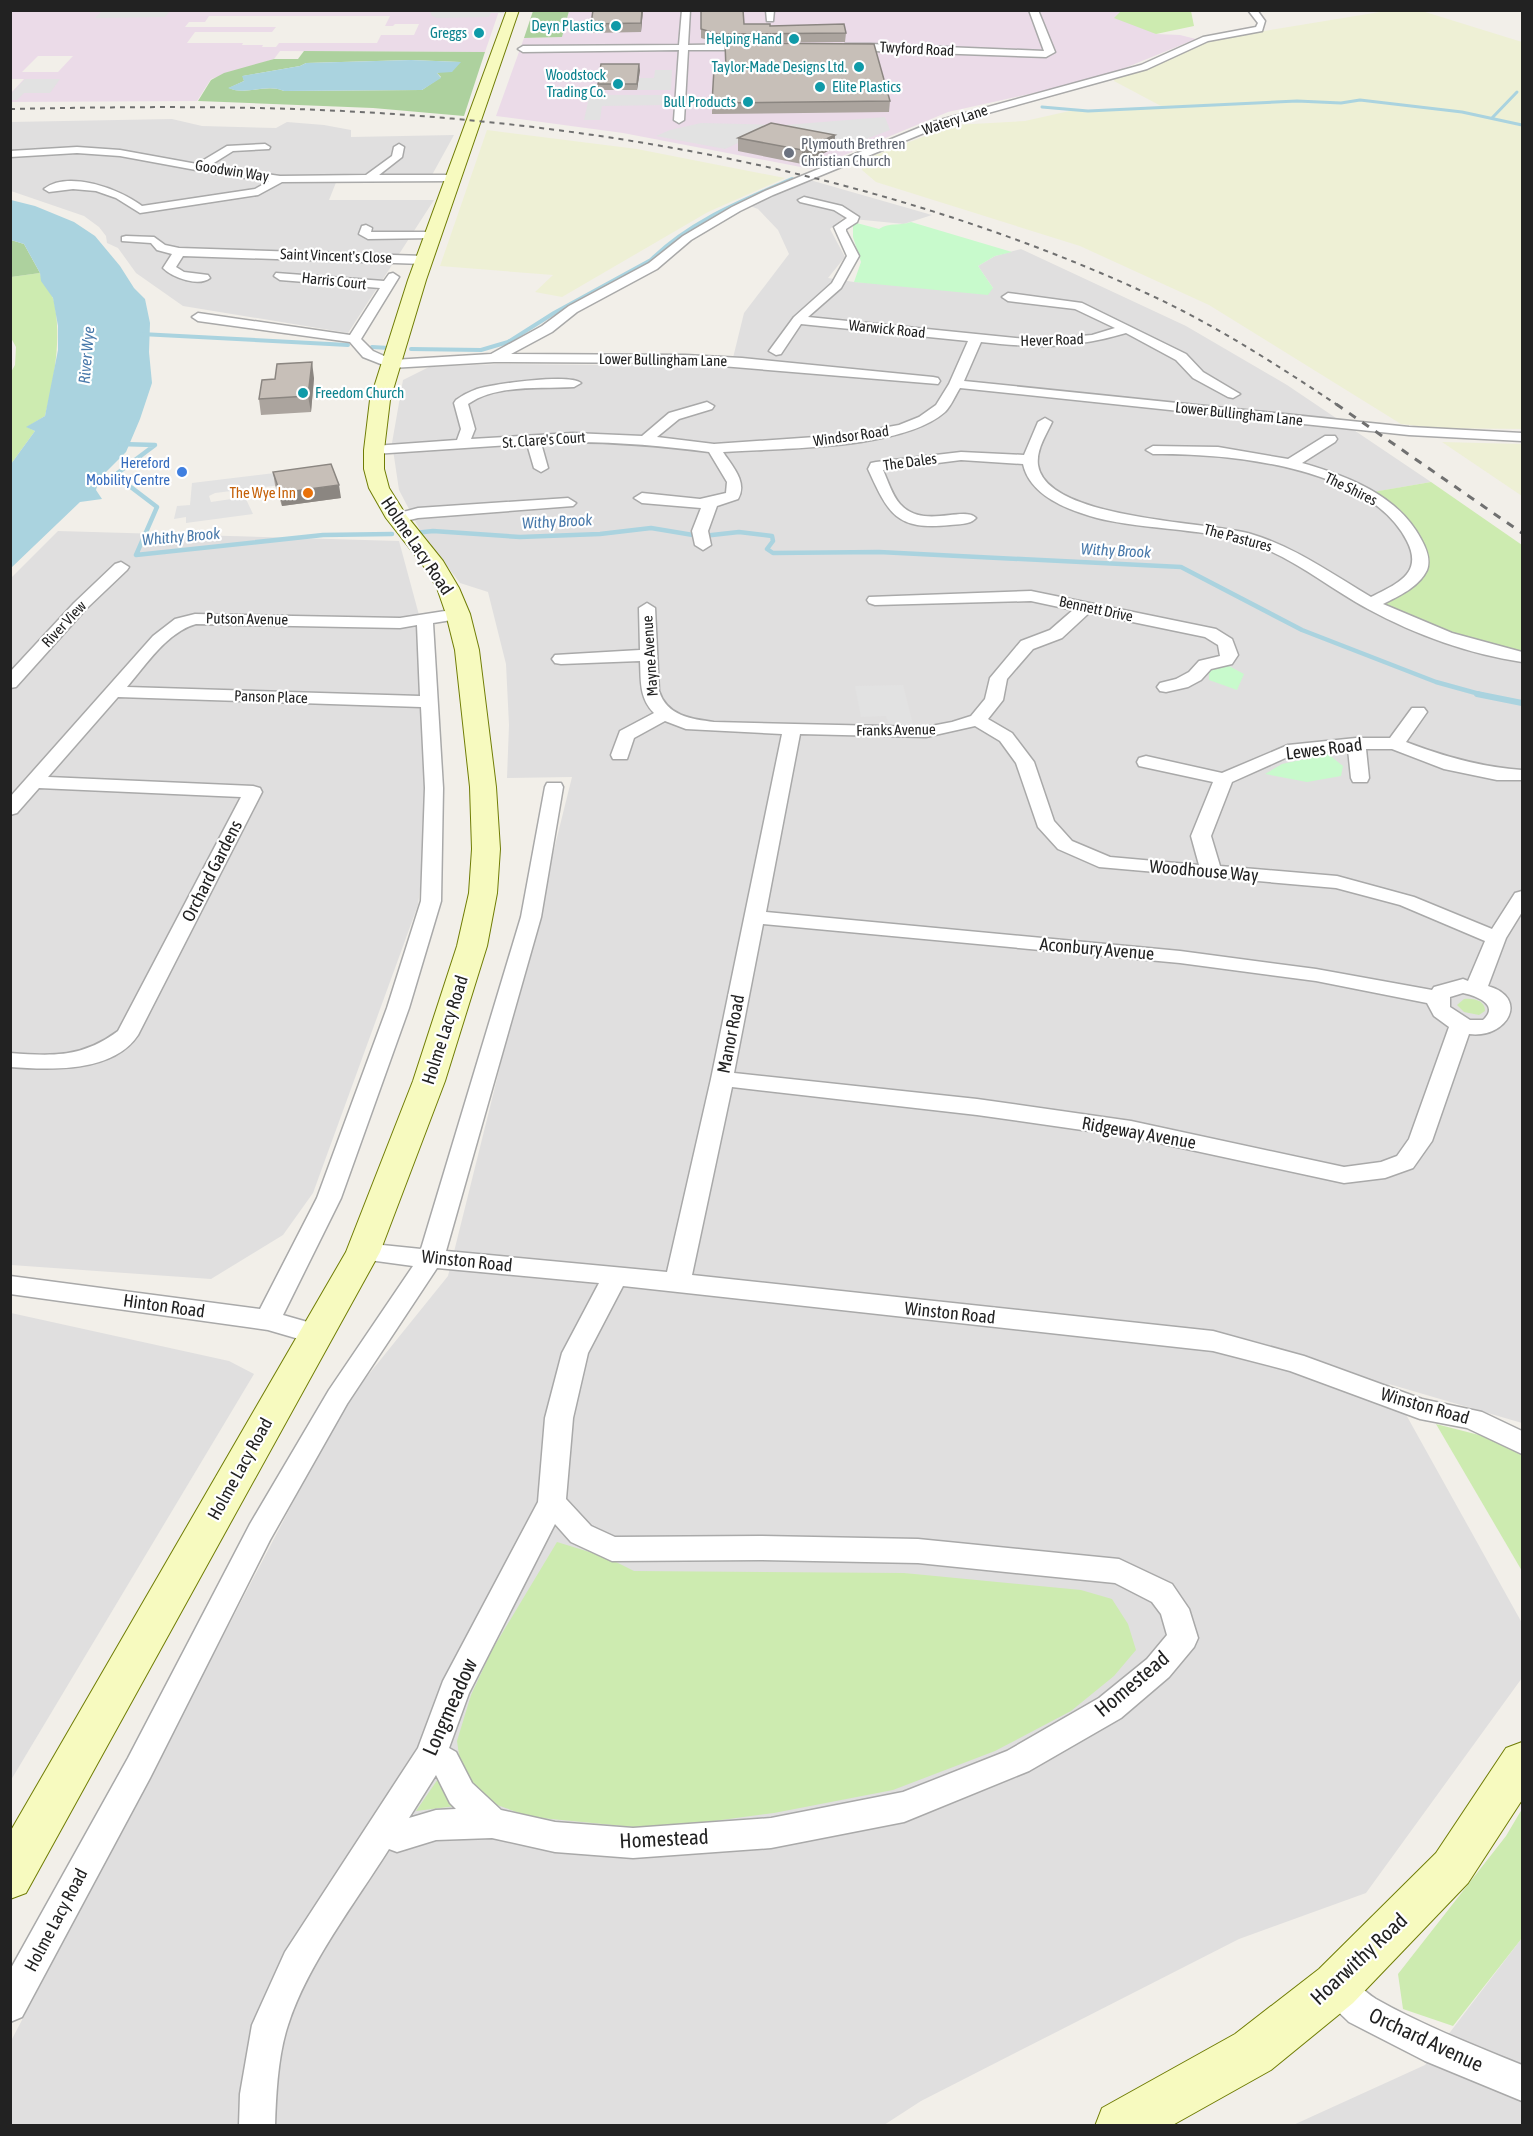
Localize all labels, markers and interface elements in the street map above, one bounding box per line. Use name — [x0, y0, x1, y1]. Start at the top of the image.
place label: Deyn Plastics — [531, 17, 604, 34]
marker: Deyn Plastics — [609, 19, 623, 33]
place label: Greggs — [430, 24, 467, 41]
marker: Greggs — [472, 26, 486, 40]
place label: Helping Hand — [706, 30, 782, 47]
marker: Helping Hand — [787, 32, 801, 46]
street label: Twyford Road — [879, 38, 955, 59]
place label: Taylor-Made Designs Ltd. — [711, 58, 847, 75]
marker: Taylor-Made Designs Ltd. — [852, 60, 866, 74]
place label: Woodstock Trading Co. — [546, 66, 606, 100]
marker: Woodstock Trading Co. — [611, 77, 625, 91]
place label: Elite Plastics — [832, 78, 901, 95]
marker: Elite Plastics — [813, 80, 827, 94]
place label: Bull Products — [663, 93, 736, 110]
marker: Bull Products — [741, 95, 755, 109]
street label: Watery Lane — [920, 101, 990, 138]
place label: Plymouth Brethren Christian Church — [801, 135, 906, 169]
marker: Plymouth Brethren Christian Church — [782, 146, 796, 160]
street label: Goodwin Way — [194, 156, 270, 185]
street label: Saint Vincent's Close — [280, 245, 392, 266]
street label: Harris Court — [301, 269, 367, 292]
street label: Warwick Road — [848, 316, 926, 341]
water label: River Wye — [75, 326, 98, 385]
street label: Hever Road — [1020, 330, 1084, 349]
street label: Lower Bullingham Lane — [599, 350, 727, 369]
place label: Freedom Church — [315, 384, 404, 401]
marker: Freedom Church — [296, 386, 310, 400]
street label: Lower Bullingham Lane — [1174, 398, 1304, 429]
street label: Windsor Road — [812, 422, 890, 449]
street label: St. Clare's Court — [502, 428, 586, 451]
street label: The Dales — [882, 449, 938, 474]
place label: Hereford Mobility Centre — [86, 454, 170, 488]
marker: Hereford Mobility Centre — [175, 465, 189, 479]
street label: The Shires — [1322, 469, 1380, 508]
place label: The Wye Inn — [229, 484, 296, 501]
marker: The Wye Inn — [301, 486, 315, 500]
street label: Holme Lacy Road — [377, 493, 458, 599]
water label: Withy Brook — [521, 510, 594, 533]
street label: The Pastures — [1202, 520, 1274, 555]
water label: Whithy Brook — [141, 524, 222, 549]
water label: Withy Brook — [1080, 539, 1153, 562]
street label: Bennett Drive — [1058, 592, 1135, 625]
street label: River View — [38, 597, 89, 650]
street label: Putson Avenue — [206, 609, 288, 628]
street label: Mayne Avenue — [638, 615, 661, 697]
street label: Panson Place — [234, 687, 308, 706]
street label: Franks Avenue — [856, 720, 936, 739]
street label: Lewes Road — [1285, 733, 1363, 764]
street label: Orchard Gardens — [177, 817, 246, 925]
street label: Woodhouse Way — [1149, 855, 1259, 886]
street label: Aconbury Avenue — [1039, 933, 1155, 964]
street label: Holme Lacy Road — [417, 973, 472, 1087]
street label: Manor Road — [713, 993, 748, 1075]
street label: Ridgeway Avenue — [1080, 1112, 1198, 1153]
street label: Winston Road — [421, 1245, 514, 1276]
street label: Hinton Road — [122, 1289, 206, 1322]
street label: Winston Road — [904, 1297, 997, 1328]
street label: Winston Road — [1378, 1383, 1472, 1428]
street label: Holme Lacy Road — [203, 1414, 276, 1523]
street label: Homestead — [1089, 1645, 1173, 1721]
street label: Longmeadow — [417, 1654, 481, 1759]
street label: Homestead — [619, 1824, 709, 1852]
street label: Holme Lacy Road — [20, 1865, 91, 1975]
street label: Hoarwithy Road — [1305, 1907, 1412, 2009]
street label: Orchard Avenue — [1365, 2002, 1487, 2076]

